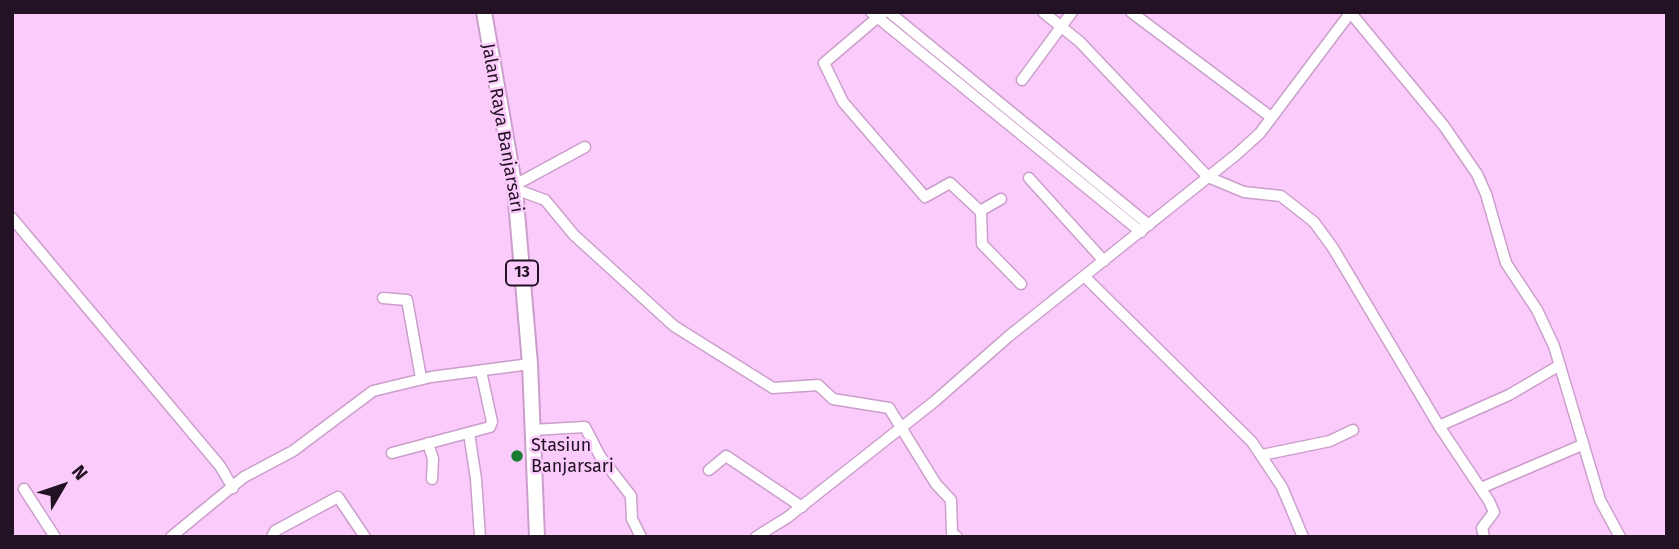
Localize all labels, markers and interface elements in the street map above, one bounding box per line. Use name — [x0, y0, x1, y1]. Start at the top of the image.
street label: Jalan Raya Banjarsari — [476, 42, 528, 214]
road number: 13 — [506, 260, 538, 286]
place label: Stasiun Banjarsari — [531, 435, 614, 478]
marker: Stasiun Banjarsari — [509, 448, 525, 464]
north arrow — [28, 451, 98, 521]
text: N — [67, 460, 93, 485]

